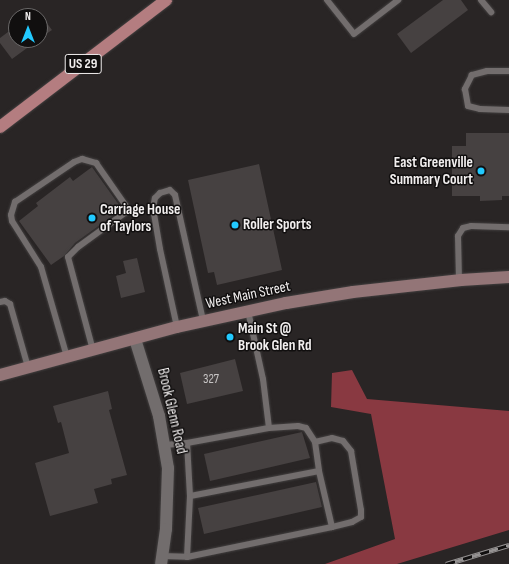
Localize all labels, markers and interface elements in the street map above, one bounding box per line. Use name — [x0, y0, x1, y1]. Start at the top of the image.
north arrow — [8, 8, 48, 48]
text: N — [25, 10, 31, 23]
road number: US 29 — [64, 52, 102, 76]
place label: East Greenville Summary Court — [390, 153, 473, 188]
marker: East Greenville Summary Court — [476, 166, 486, 176]
place label: Carriage House of Taylors — [100, 200, 180, 235]
marker: Carriage House of Taylors — [87, 213, 97, 223]
place label: Roller Sports — [243, 216, 312, 234]
marker: Roller Sports — [230, 220, 240, 230]
street label: West Main Street — [204, 277, 292, 313]
place label: Main St @ Brook Glen Rd — [238, 319, 311, 354]
marker: Main St @ Brook Glen Rd — [225, 332, 235, 342]
street label: Brook Glenn Road — [153, 366, 191, 456]
house number: 327 — [203, 371, 219, 387]

